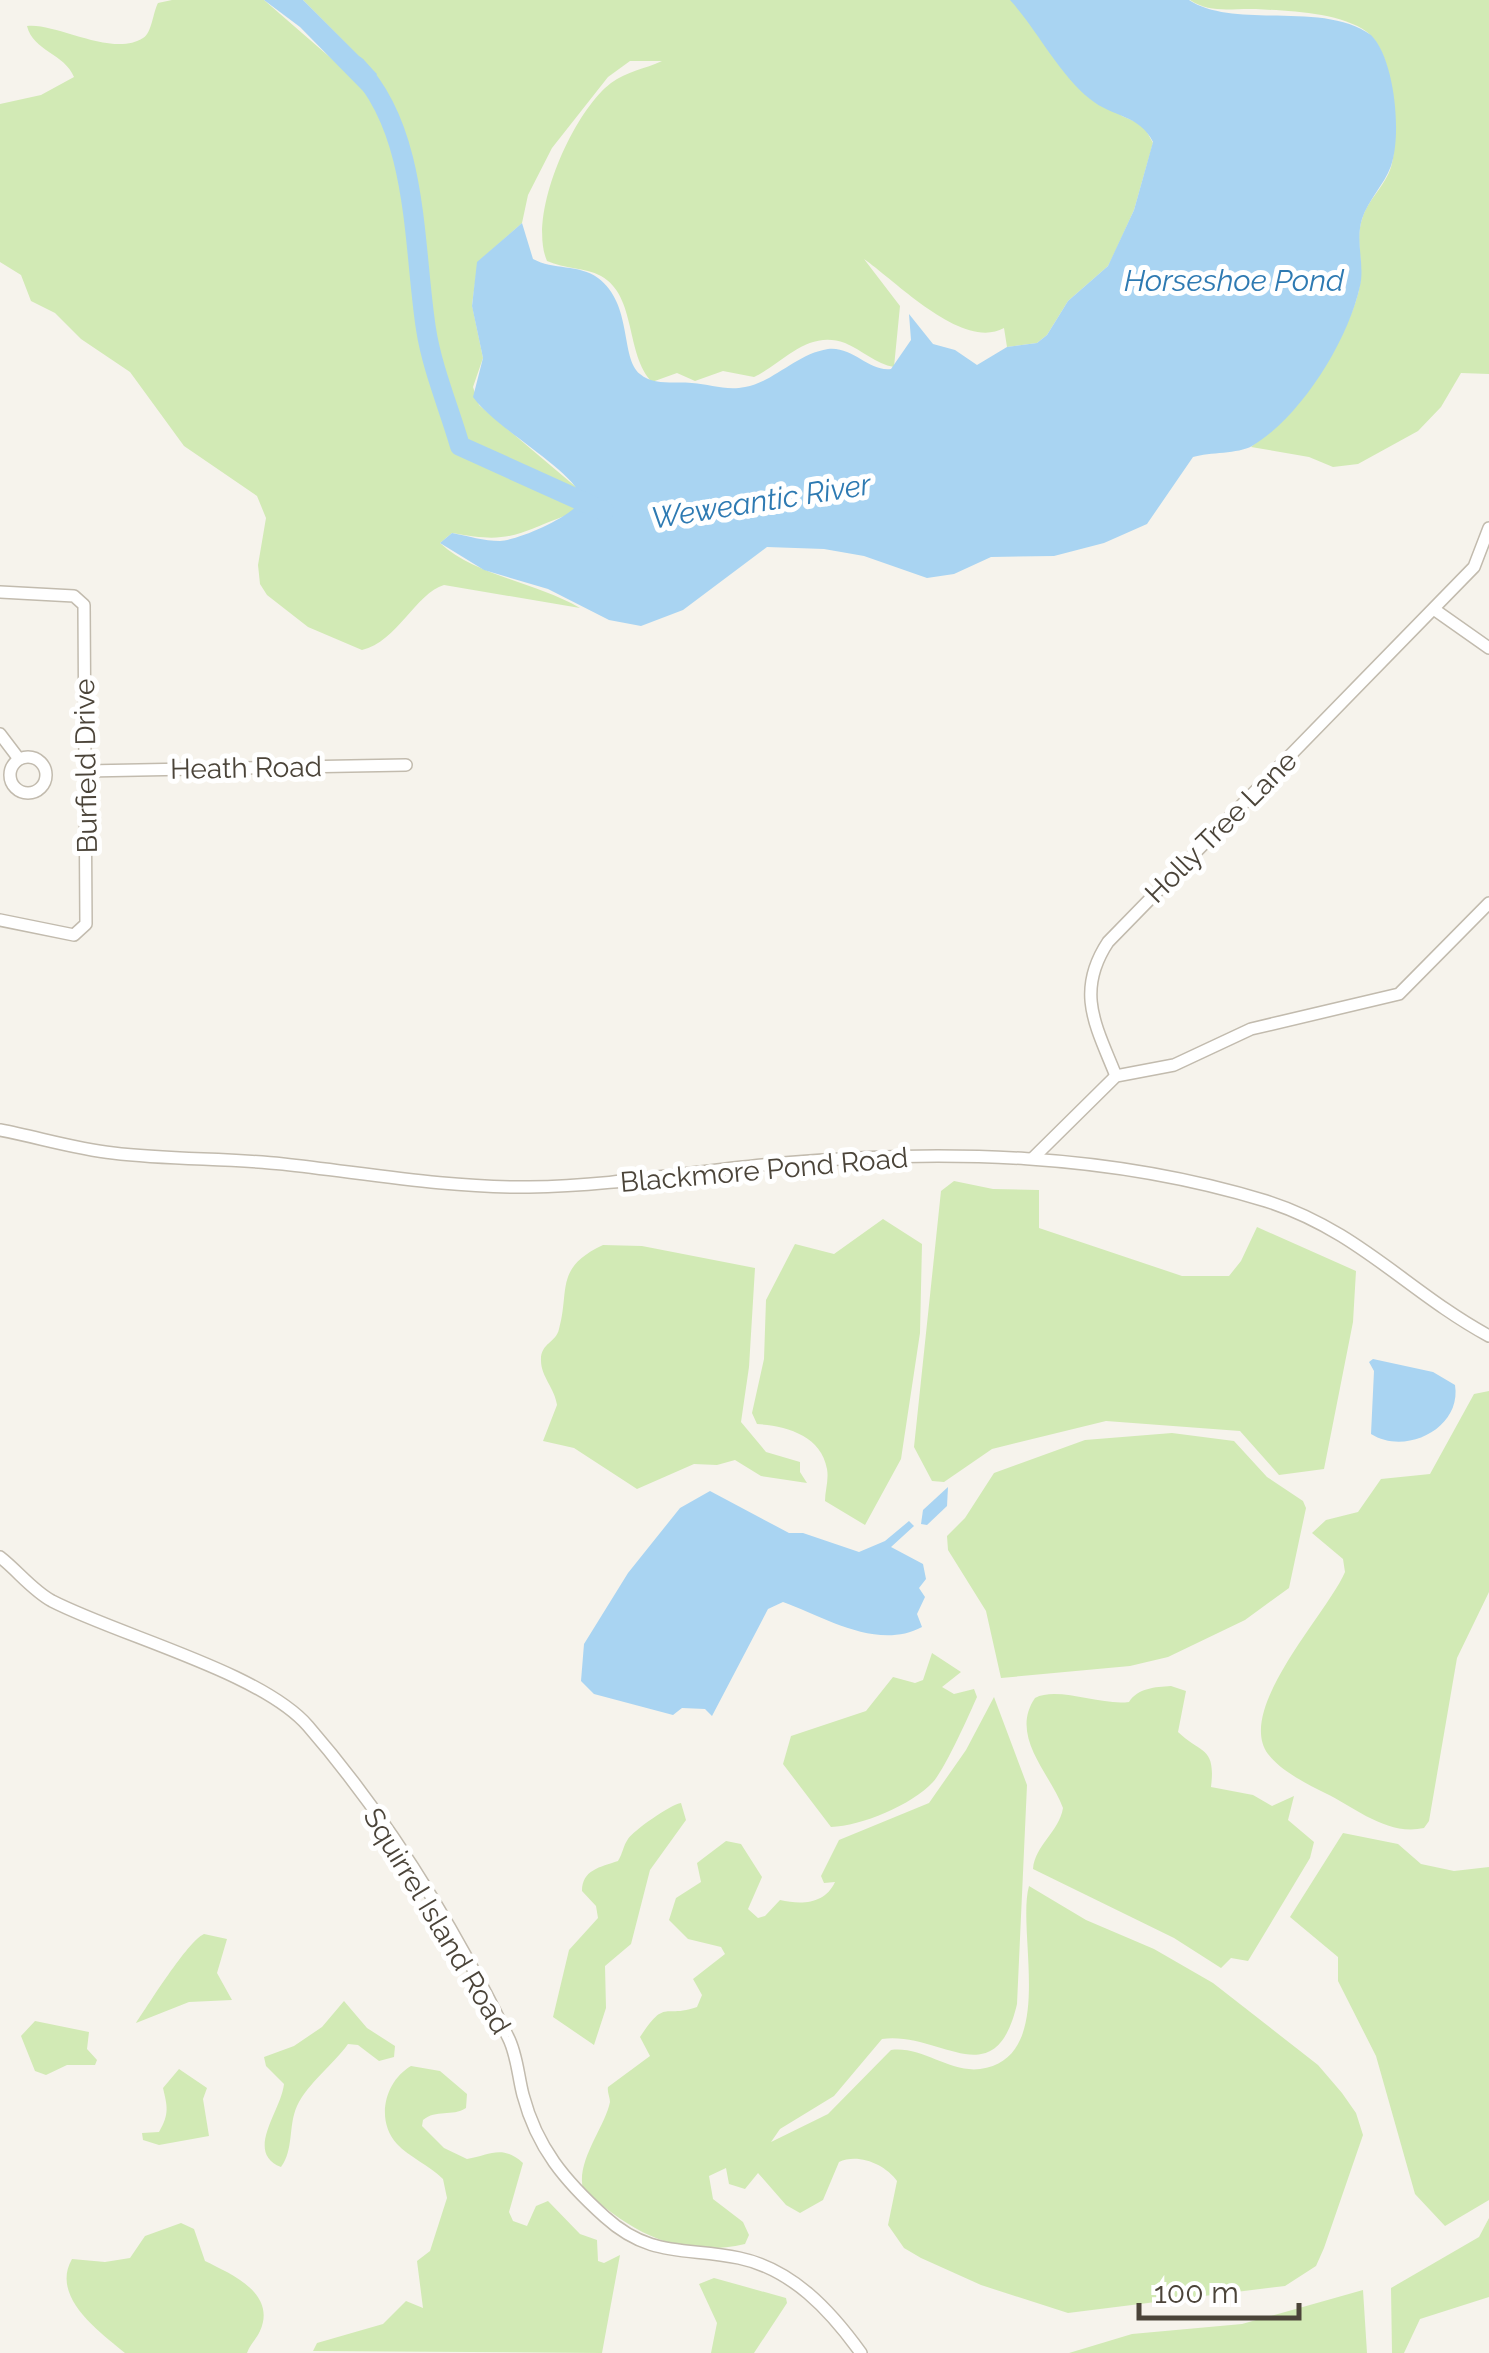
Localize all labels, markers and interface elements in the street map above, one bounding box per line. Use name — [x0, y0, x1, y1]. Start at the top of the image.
water label: Horseshoe Pond — [1124, 263, 1345, 298]
water label: Weweantic River — [649, 466, 875, 536]
street label: Burfield Drive — [68, 678, 104, 854]
street label: Holly Tree Lane — [1138, 744, 1304, 910]
street label: Heath Road — [170, 750, 322, 786]
street label: Blackmore Pond Road — [619, 1141, 909, 1199]
street label: Squirrel Island Road — [356, 1802, 518, 2040]
scale bar — [1139, 2258, 1299, 2320]
text: 100 m — [1154, 2275, 1239, 2310]

